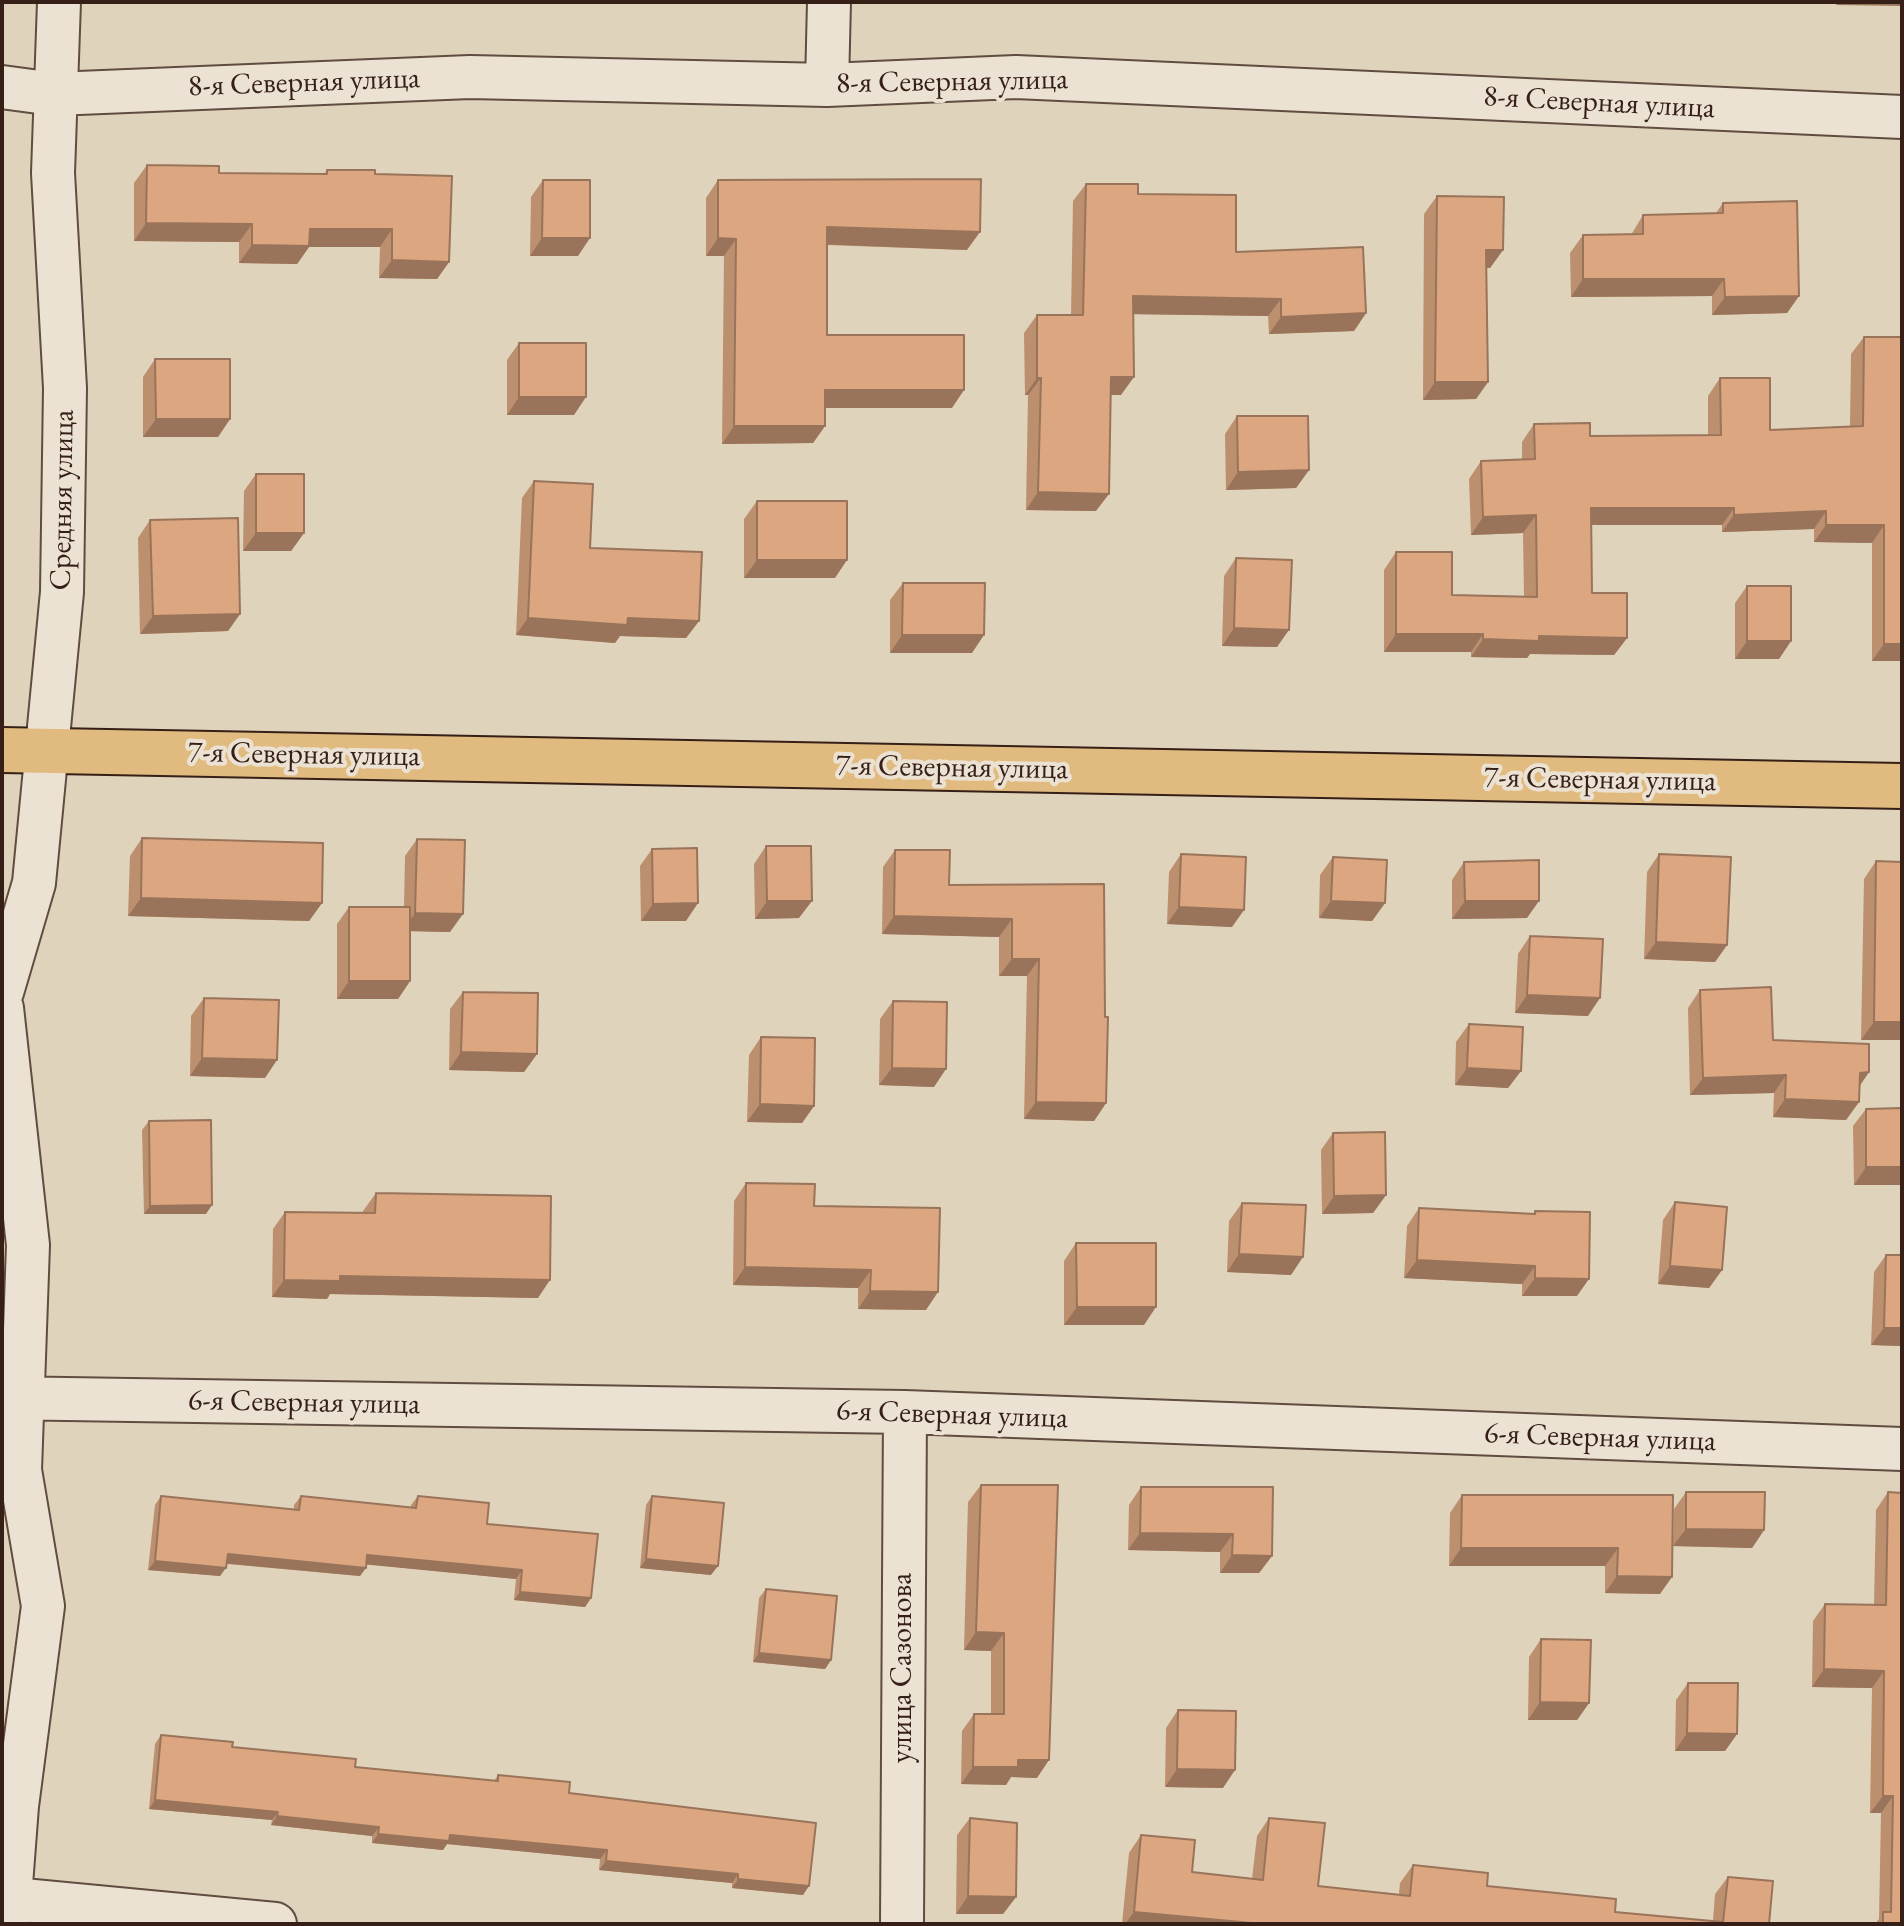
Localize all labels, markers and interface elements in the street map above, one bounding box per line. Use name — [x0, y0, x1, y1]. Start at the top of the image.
street label: 8-я Северная улица — [187, 61, 421, 105]
street label: 8-я Северная улица — [836, 62, 1068, 102]
street label: 8-я Северная улица — [1482, 79, 1716, 127]
street label: Средняя улица — [43, 409, 83, 591]
street label: 7-я Северная улица — [188, 735, 420, 775]
street label: 7-я Северная улица — [836, 748, 1068, 788]
street label: 7-я Северная улица — [1484, 760, 1716, 800]
street label: 6-я Северная улица — [188, 1383, 420, 1423]
street label: 6-я Северная улица — [835, 1393, 1069, 1437]
street label: 6-я Северная улица — [1483, 1416, 1717, 1460]
street label: улица Сазонова — [885, 1573, 921, 1763]

